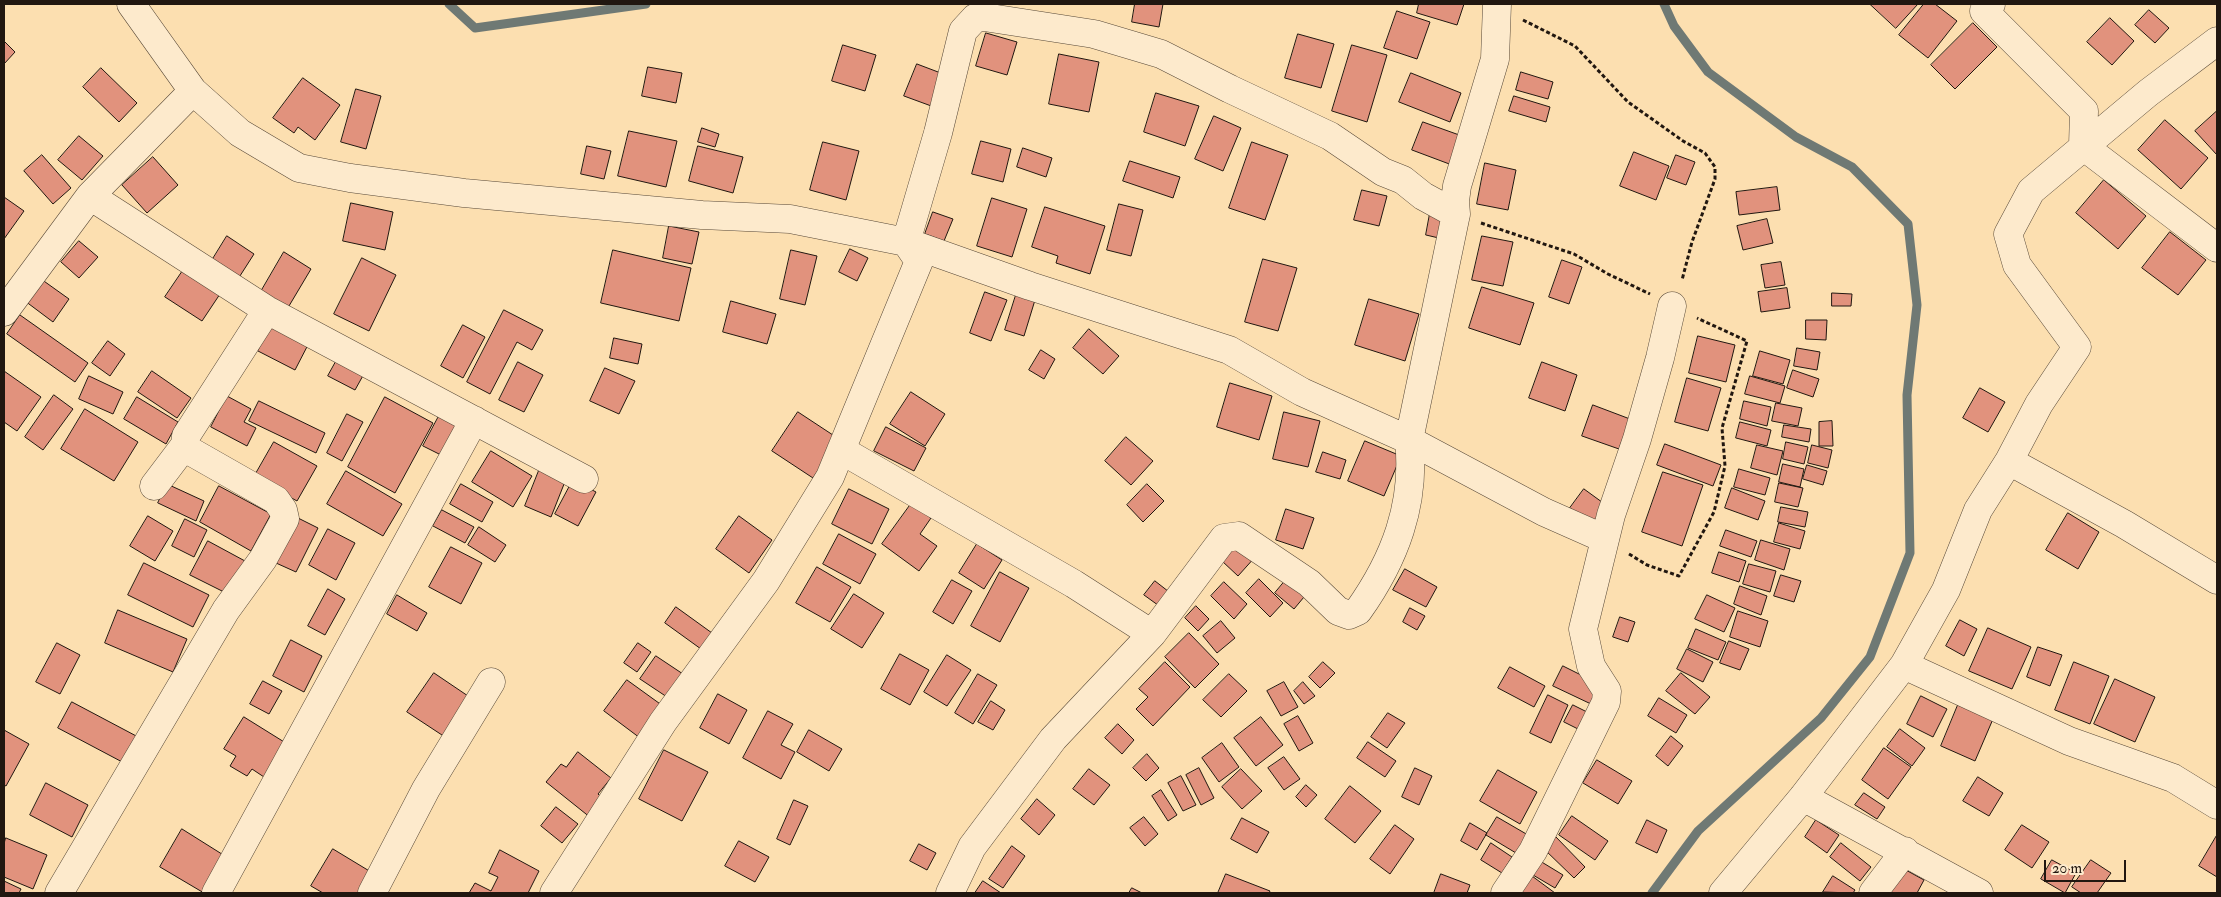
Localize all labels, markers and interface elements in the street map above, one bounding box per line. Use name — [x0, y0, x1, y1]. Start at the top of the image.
scale bar — [2046, 850, 2128, 882]
text: 20 m — [2052, 859, 2082, 878]

